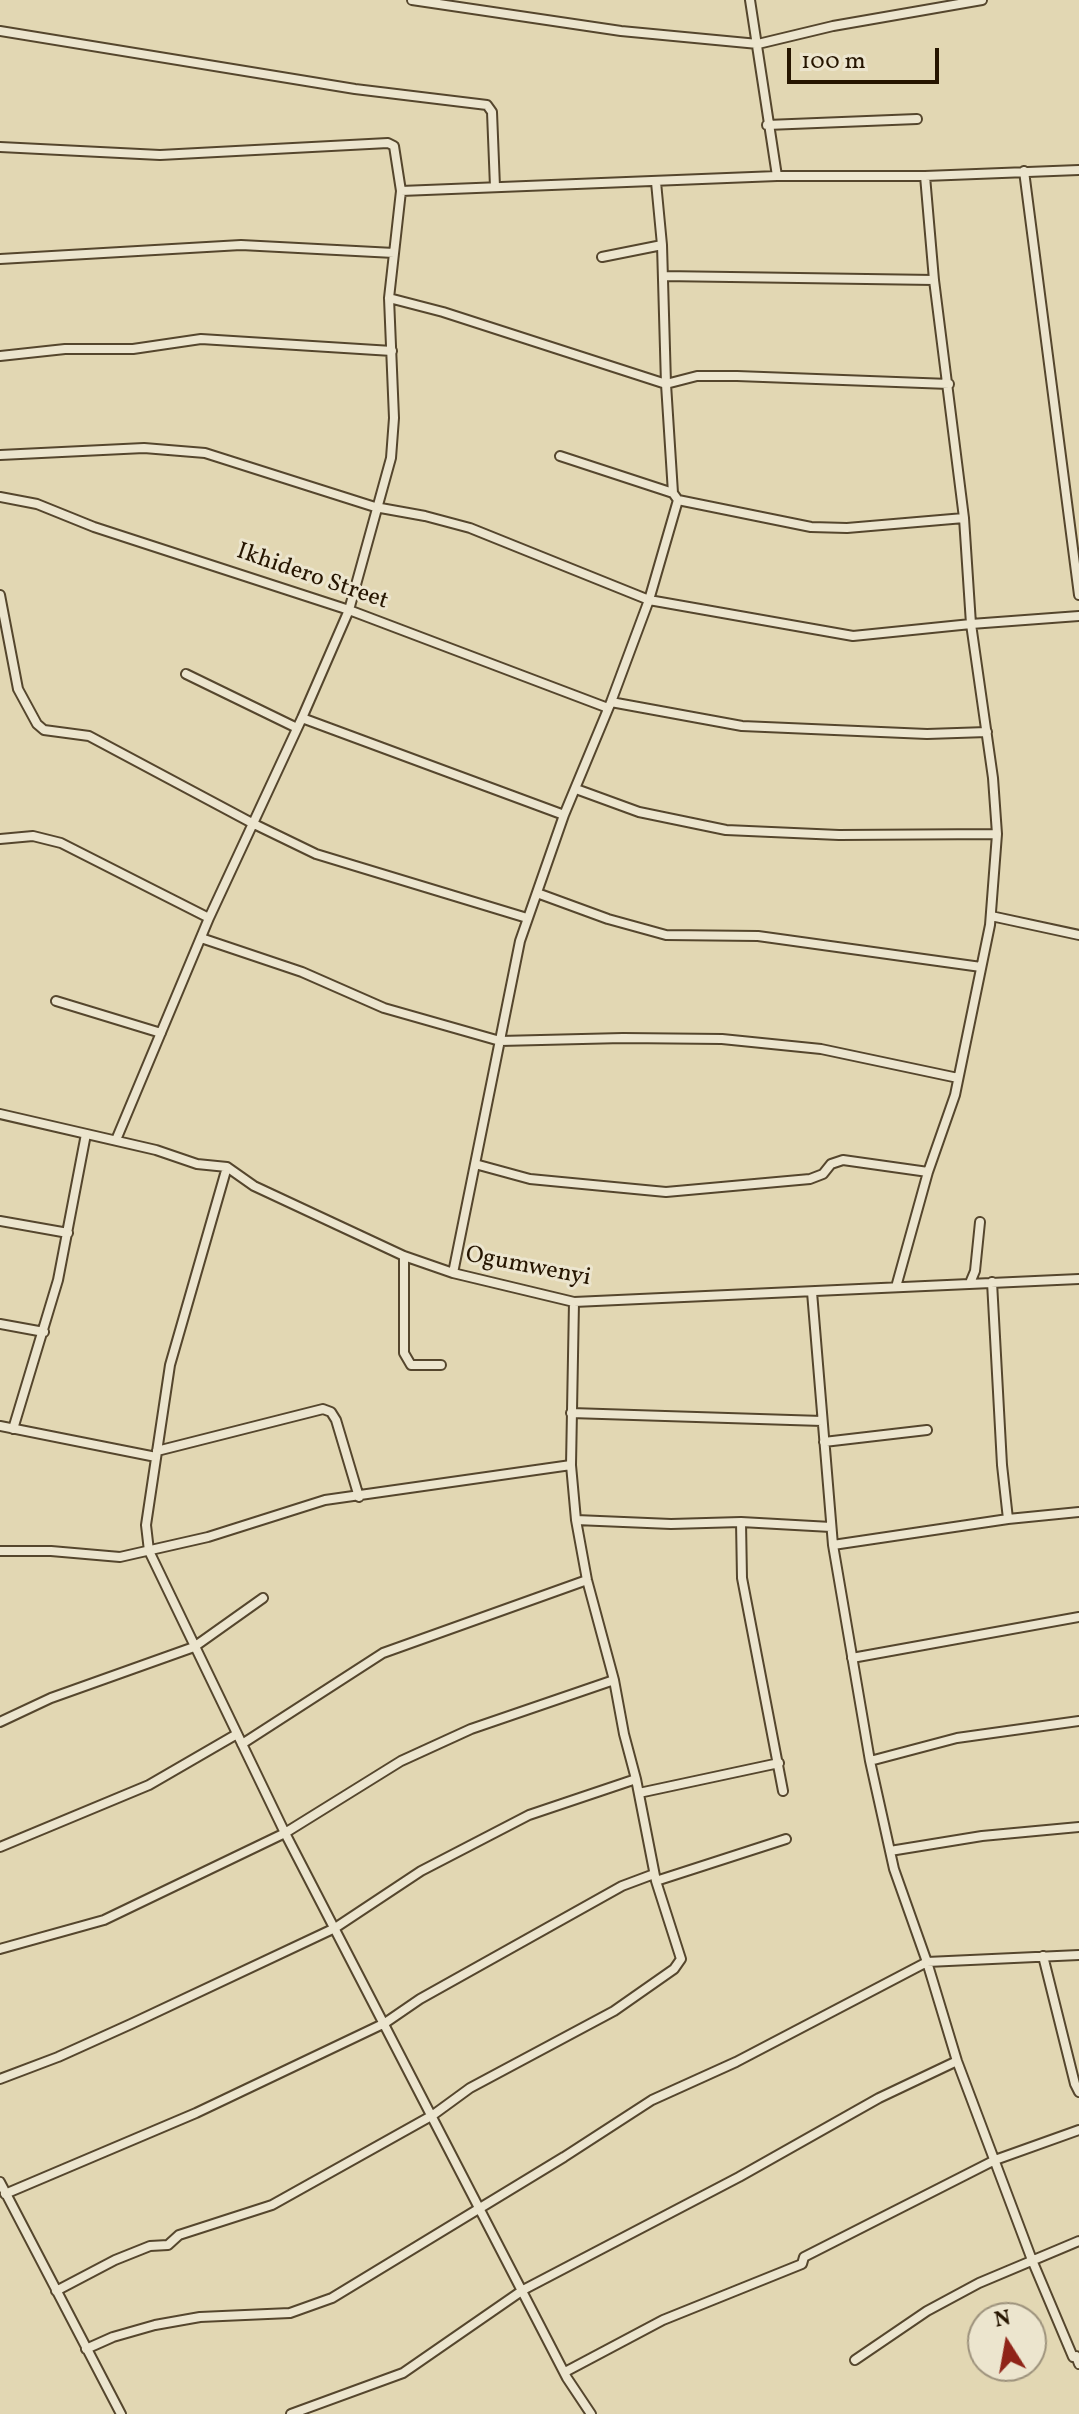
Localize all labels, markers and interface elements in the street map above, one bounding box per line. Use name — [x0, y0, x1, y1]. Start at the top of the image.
scale bar — [791, 32, 943, 82]
text: 100 m — [801, 45, 866, 79]
street label: Ikhidero Street — [232, 539, 392, 617]
street label: Ogumwenyi — [463, 1242, 593, 1294]
north arrow — [967, 2302, 1047, 2382]
text: N — [992, 2303, 1014, 2337]

